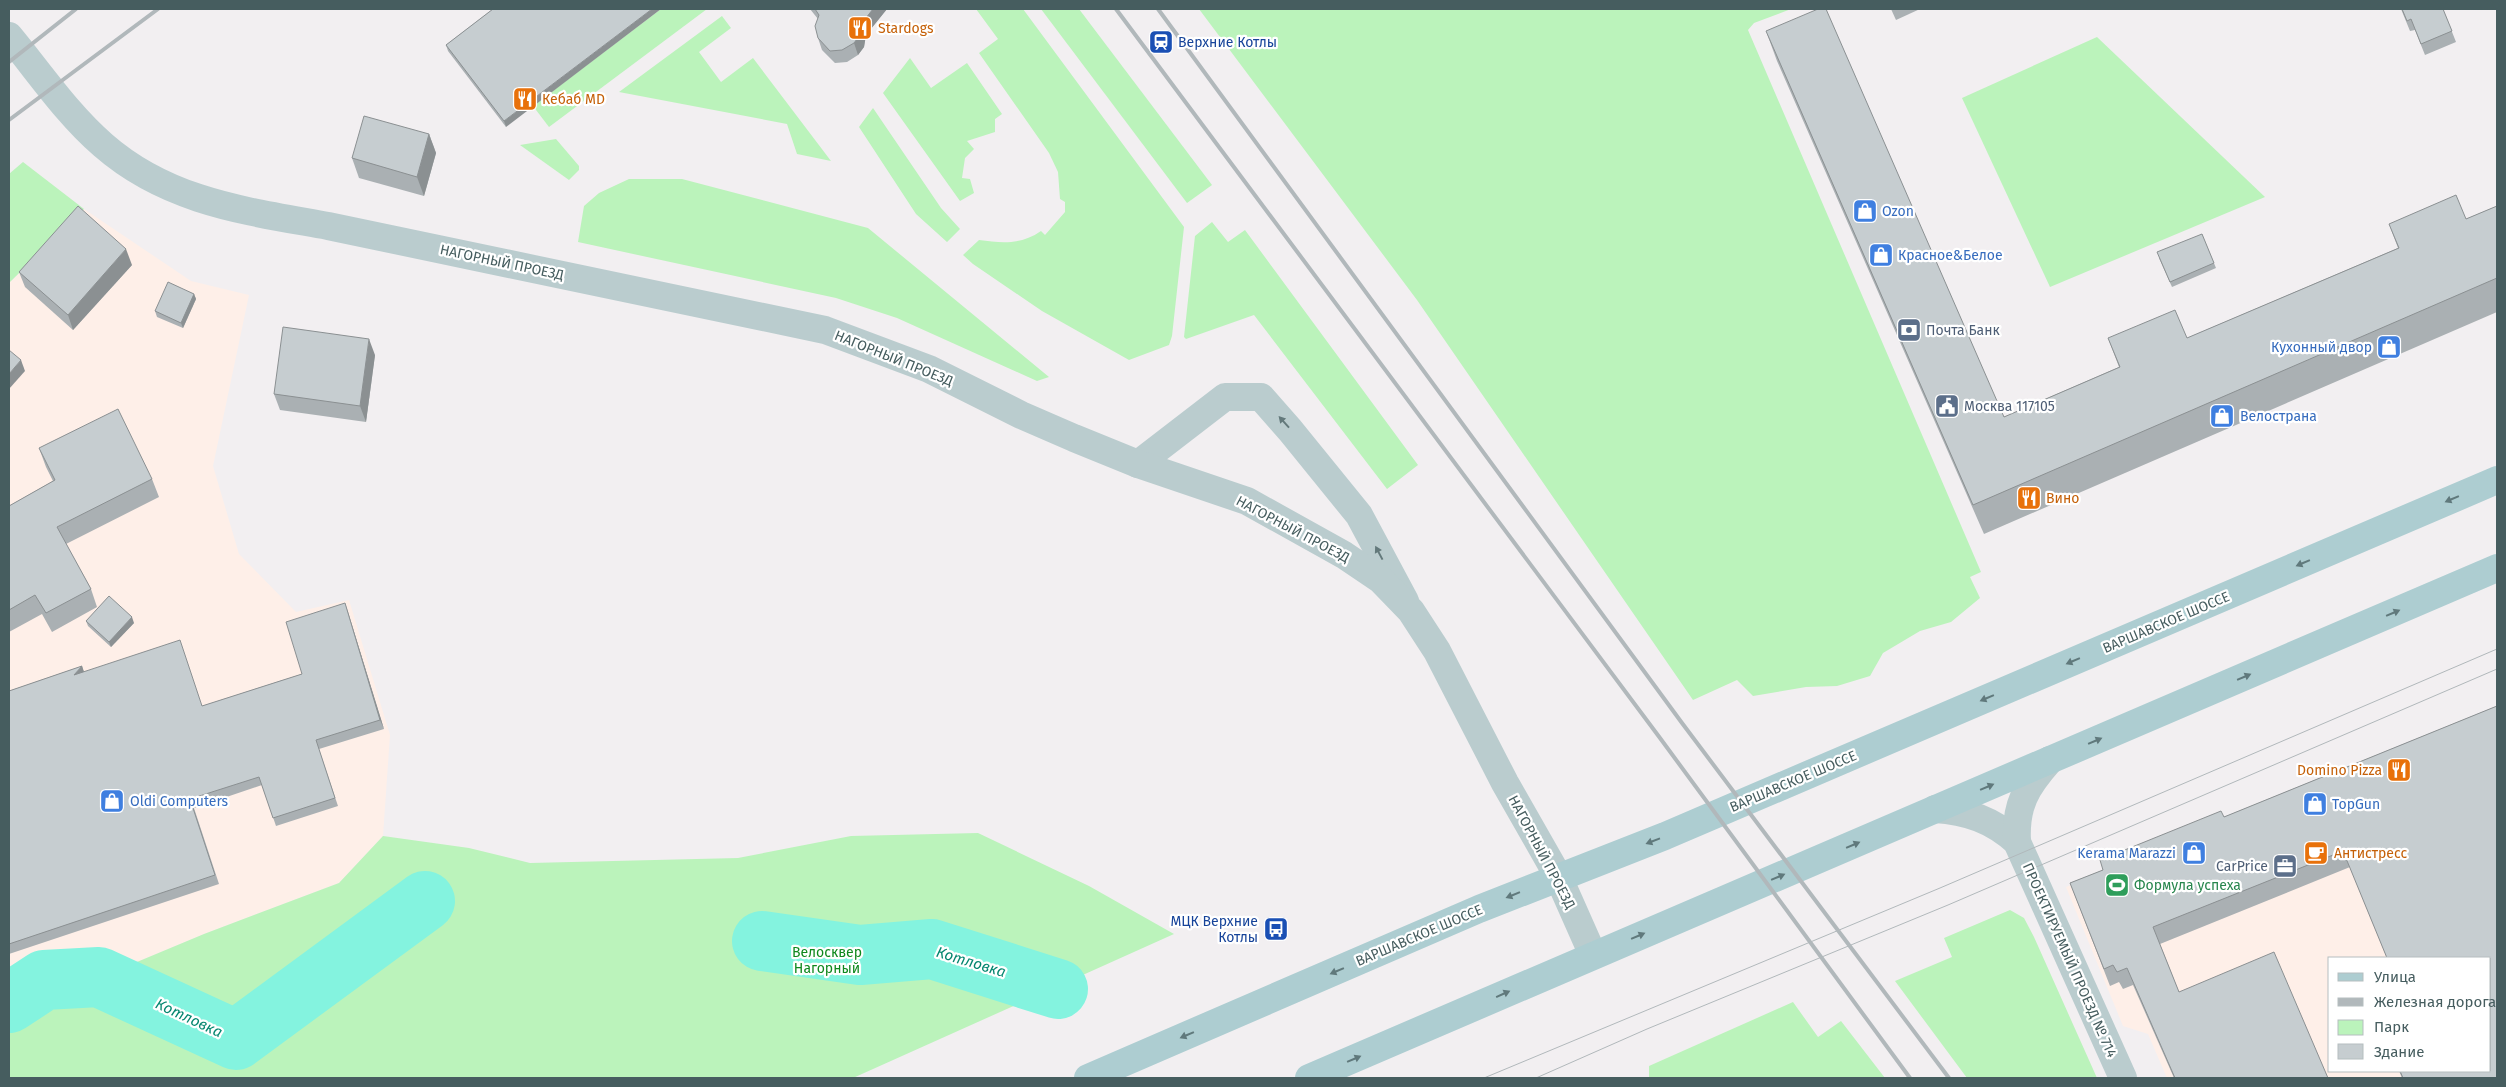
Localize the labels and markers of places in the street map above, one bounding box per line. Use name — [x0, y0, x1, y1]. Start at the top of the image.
restaurant icon: Stardogs — [847, 15, 873, 41]
place label: Stardogs — [878, 20, 934, 37]
station icon: Верхние Котлы — [1148, 29, 1174, 55]
place label: Верхние Котлы — [1178, 34, 1277, 51]
restaurant icon: Кебаб MD — [512, 86, 538, 112]
place label: Кебаб MD — [542, 91, 605, 108]
shop icon: Ozon — [1852, 198, 1878, 224]
place label: Ozon — [1882, 203, 1914, 220]
shop icon: Красное&Белое — [1868, 242, 1894, 268]
place label: Красное&Белое — [1898, 247, 2003, 264]
bank icon: Почта Банк — [1896, 317, 1922, 343]
place label: Почта Банк — [1926, 322, 2000, 339]
shop icon: Кухонный двор — [2376, 334, 2402, 360]
place label: Кухонный двор — [2271, 339, 2372, 356]
public building icon: Москва 117105 — [1934, 393, 1960, 419]
place label: Москва 117105 — [1964, 398, 2055, 415]
shop icon: Велострана — [2209, 403, 2235, 429]
place label: Велострана — [2240, 408, 2317, 425]
restaurant icon: Вино — [2016, 485, 2042, 511]
place label: Вино — [2046, 490, 2079, 507]
restaurant icon: Domino Pizza — [2386, 757, 2412, 783]
place label: Domino Pizza — [2297, 762, 2382, 779]
shop icon: Oldi Computers — [99, 788, 125, 814]
shop icon: TopGun — [2302, 791, 2328, 817]
place label: Oldi Computers — [130, 793, 229, 810]
place label: TopGun — [2332, 796, 2380, 813]
shop icon: Kerama Marazzi — [2181, 840, 2207, 866]
cafe icon: Антистресс — [2303, 840, 2329, 866]
place label: Kerama Marazzi — [2077, 845, 2176, 862]
place label: Антистресс — [2334, 845, 2407, 862]
office icon: CarPrice — [2272, 853, 2298, 879]
place label: CarPrice — [2216, 858, 2268, 875]
sports icon: Формула успеха — [2104, 872, 2130, 898]
place label: Формула успеха — [2134, 877, 2241, 894]
place label: МЦК Верхние Котлы — [1170, 913, 1258, 946]
bus stop icon: МЦК Верхние Котлы — [1263, 916, 1289, 942]

